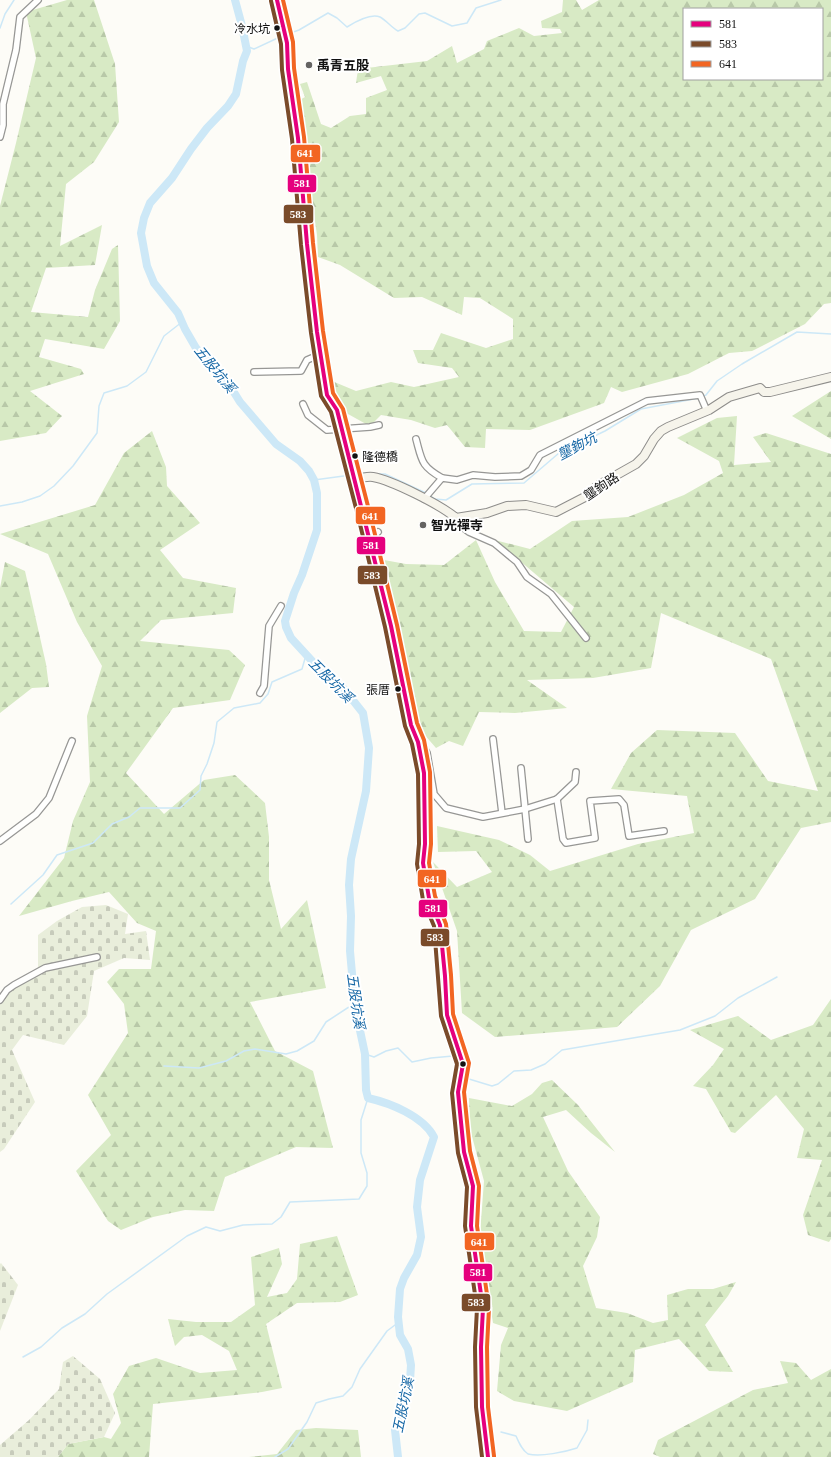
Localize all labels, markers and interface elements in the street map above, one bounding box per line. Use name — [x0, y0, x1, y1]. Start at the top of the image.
legend — [683, 8, 823, 80]
text: 581 — [719, 17, 737, 31]
place label: 冷水坑 — [234, 22, 270, 36]
marker: 冷水坑 — [272, 23, 282, 33]
text: 583 — [719, 37, 737, 51]
text: 641 — [719, 57, 737, 71]
place label: 禹青五股 — [317, 58, 369, 73]
marker: 禹青五股 — [304, 60, 314, 70]
line badge: 641 — [290, 144, 321, 163]
text: 641 — [297, 147, 313, 159]
line badge: 581 — [287, 174, 317, 193]
text: 581 — [294, 177, 310, 189]
line badge: 583 — [283, 204, 314, 224]
text: 583 — [290, 208, 307, 220]
water label: 五股坑溪 — [191, 343, 239, 397]
water label: 壟鉤坑 — [555, 429, 601, 463]
place label: 隆德橋 — [362, 450, 398, 464]
marker: 隆德橋 — [350, 451, 360, 461]
street label: 壟鉤路 — [581, 469, 622, 504]
line badge: 641 — [355, 506, 386, 525]
text: 641 — [362, 510, 378, 522]
place label: 智光禪寺 — [431, 518, 483, 533]
marker: 智光禪寺 — [418, 520, 428, 530]
line badge: 581 — [356, 536, 386, 555]
text: 581 — [363, 539, 379, 551]
line badge: 583 — [357, 565, 388, 585]
text: 583 — [364, 569, 381, 581]
water label: 五股坑溪 — [306, 655, 357, 707]
place label: 張厝 — [366, 683, 390, 697]
marker: 張厝 — [393, 684, 403, 694]
line badge: 641 — [417, 869, 447, 888]
text: 641 — [424, 873, 440, 885]
line badge: 581 — [418, 899, 448, 918]
text: 581 — [425, 902, 441, 914]
line badge: 583 — [420, 928, 450, 947]
text: 583 — [427, 931, 444, 943]
water label: 五股坑溪 — [344, 972, 367, 1032]
unlabelled marker — [458, 1059, 468, 1069]
line badge: 641 — [464, 1232, 495, 1251]
text: 641 — [471, 1236, 487, 1248]
line badge: 581 — [463, 1263, 493, 1282]
text: 581 — [470, 1266, 486, 1278]
line badge: 583 — [461, 1293, 491, 1312]
text: 583 — [468, 1296, 485, 1308]
water label: 五股坑溪 — [390, 1374, 417, 1434]

